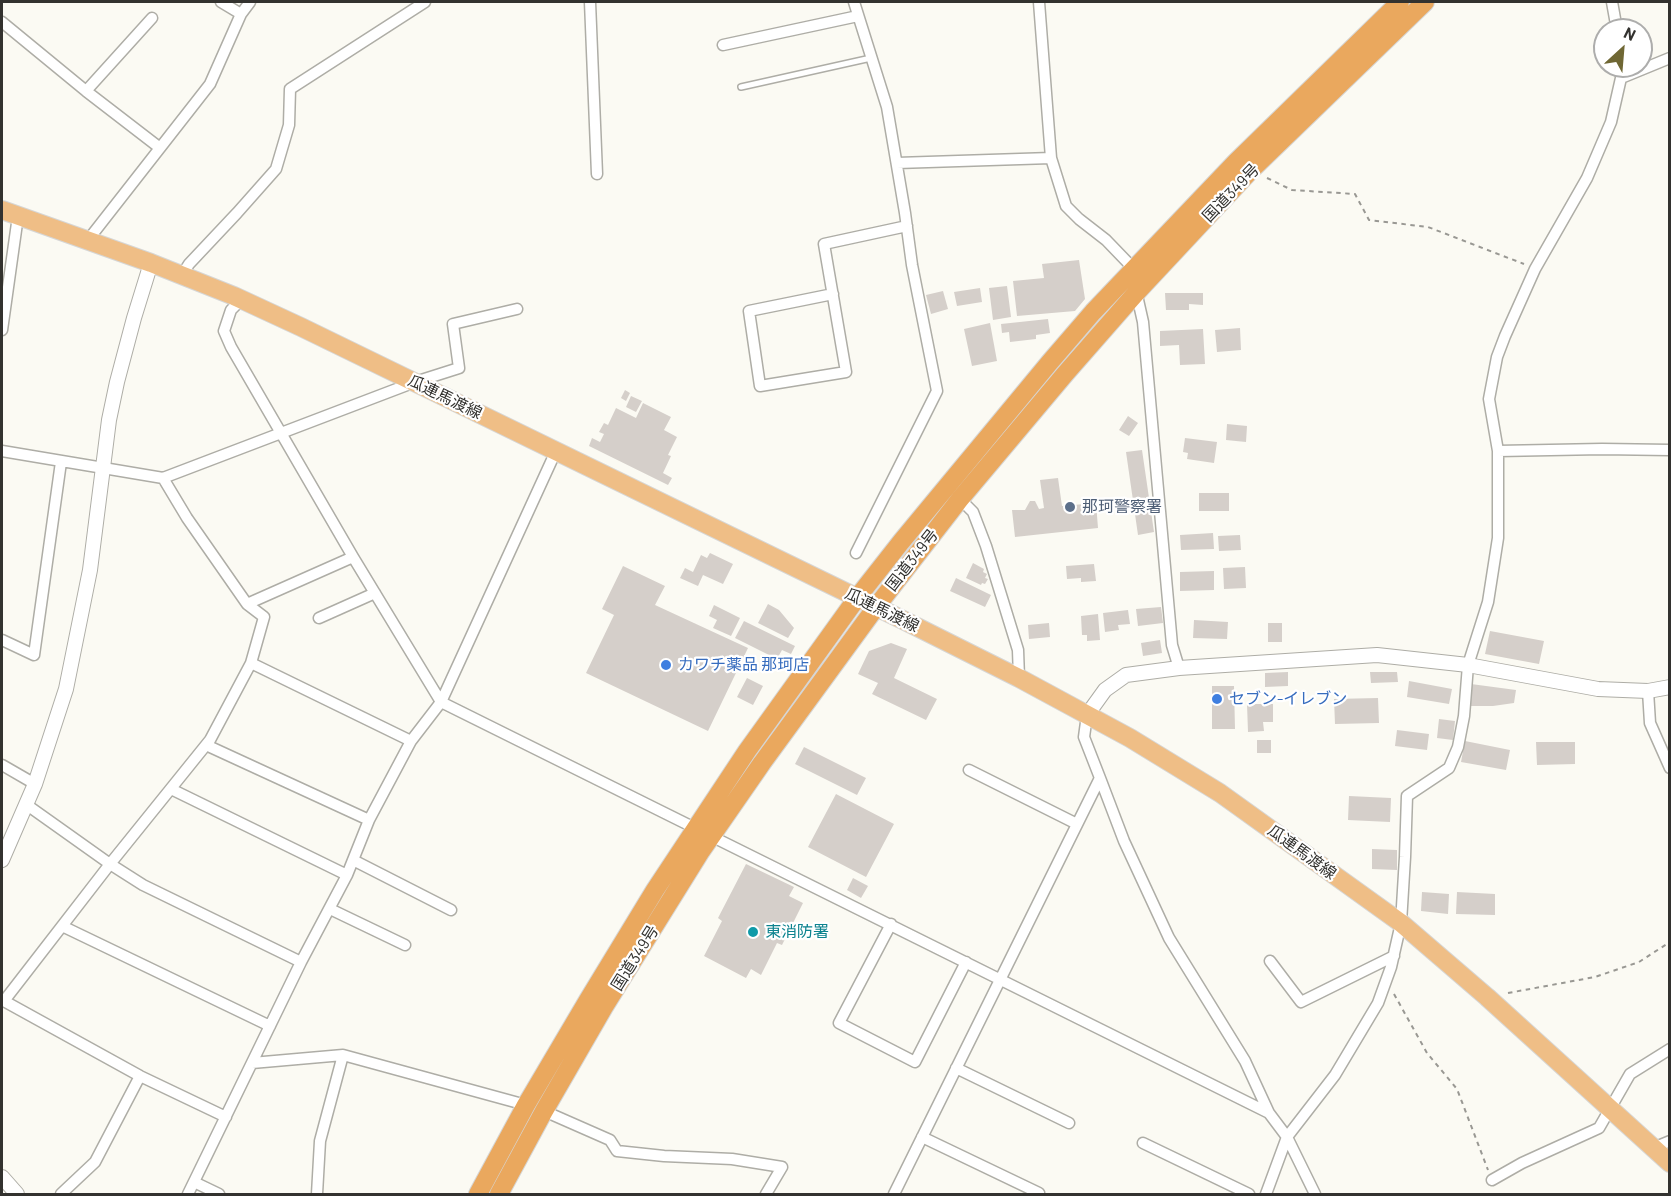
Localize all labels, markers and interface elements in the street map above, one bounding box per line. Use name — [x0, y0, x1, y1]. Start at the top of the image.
north arrow — [1593, 18, 1653, 78]
text: N — [1621, 22, 1639, 44]
street label: 国道349号 — [1199, 160, 1263, 226]
street label: 瓜連馬渡線 — [405, 371, 485, 423]
place label: 那珂警察署 — [1082, 497, 1162, 517]
marker: 那珂警察署 — [1063, 500, 1077, 514]
street label: 国道349号 — [882, 525, 942, 595]
street label: 瓜連馬渡線 — [842, 584, 922, 636]
place label: カワチ薬品 那珂店 — [678, 655, 809, 675]
marker: カワチ薬品 那珂店 — [659, 658, 673, 672]
place label: セブン-イレブン — [1229, 689, 1347, 709]
marker: セブン-イレブン — [1210, 692, 1224, 706]
street label: 瓜連馬渡線 — [1264, 821, 1340, 883]
street label: 国道349号 — [607, 922, 663, 994]
place label: 東消防署 — [765, 922, 829, 942]
marker: 東消防署 — [746, 925, 760, 939]

